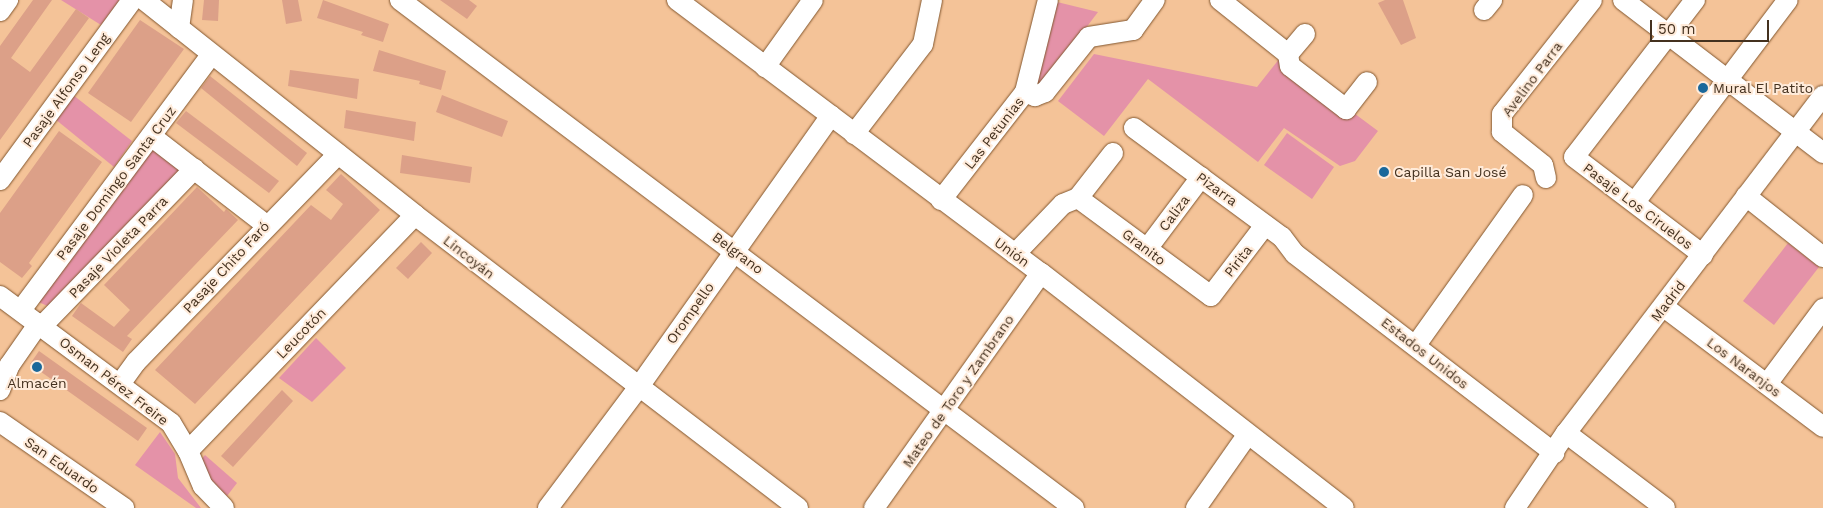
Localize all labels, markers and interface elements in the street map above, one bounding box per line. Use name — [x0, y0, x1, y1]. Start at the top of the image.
scale bar — [1653, 10, 1772, 42]
text: 50 m — [1658, 20, 1695, 38]
street label: Pasaje Alfonso Leng — [19, 30, 113, 150]
street label: Avelino Parra — [1498, 38, 1566, 120]
place label: Mural El Patito — [1713, 80, 1814, 96]
marker: Mural El Patito — [1697, 82, 1709, 94]
street label: Las Petunias — [961, 94, 1027, 172]
street label: Pasaje Domingo Santa Cruz — [53, 103, 179, 263]
street label: Pasaje Los Ciruelos — [1580, 159, 1696, 253]
place label: Capilla San José — [1394, 164, 1507, 180]
marker: Capilla San José — [1378, 166, 1390, 178]
street label: Pizarra — [1193, 168, 1241, 210]
street label: Pasaje Violeta Parra — [65, 192, 171, 302]
street label: Caliza — [1155, 192, 1193, 234]
street label: Pasaje Chito Faró — [179, 218, 273, 316]
street label: Granito — [1119, 225, 1169, 269]
street label: Belgrano — [709, 228, 767, 278]
street label: Lincoyán — [440, 232, 498, 282]
street label: Unión — [991, 234, 1033, 270]
street label: Pirita — [1220, 242, 1256, 280]
street label: Madrid — [1647, 277, 1689, 325]
street label: Orompello — [663, 279, 717, 347]
street label: Leucotón — [273, 304, 329, 362]
street label: Mateo de Toro y Zambrano — [898, 311, 1018, 471]
street label: Estados Unidos — [1378, 314, 1472, 392]
street label: Osman Pérez Freire — [56, 333, 172, 429]
street label: Los Naranjos — [1704, 334, 1784, 400]
marker: Almacén — [31, 361, 43, 373]
place label: Almacén — [7, 375, 67, 391]
street label: San Eduardo — [22, 433, 102, 497]

